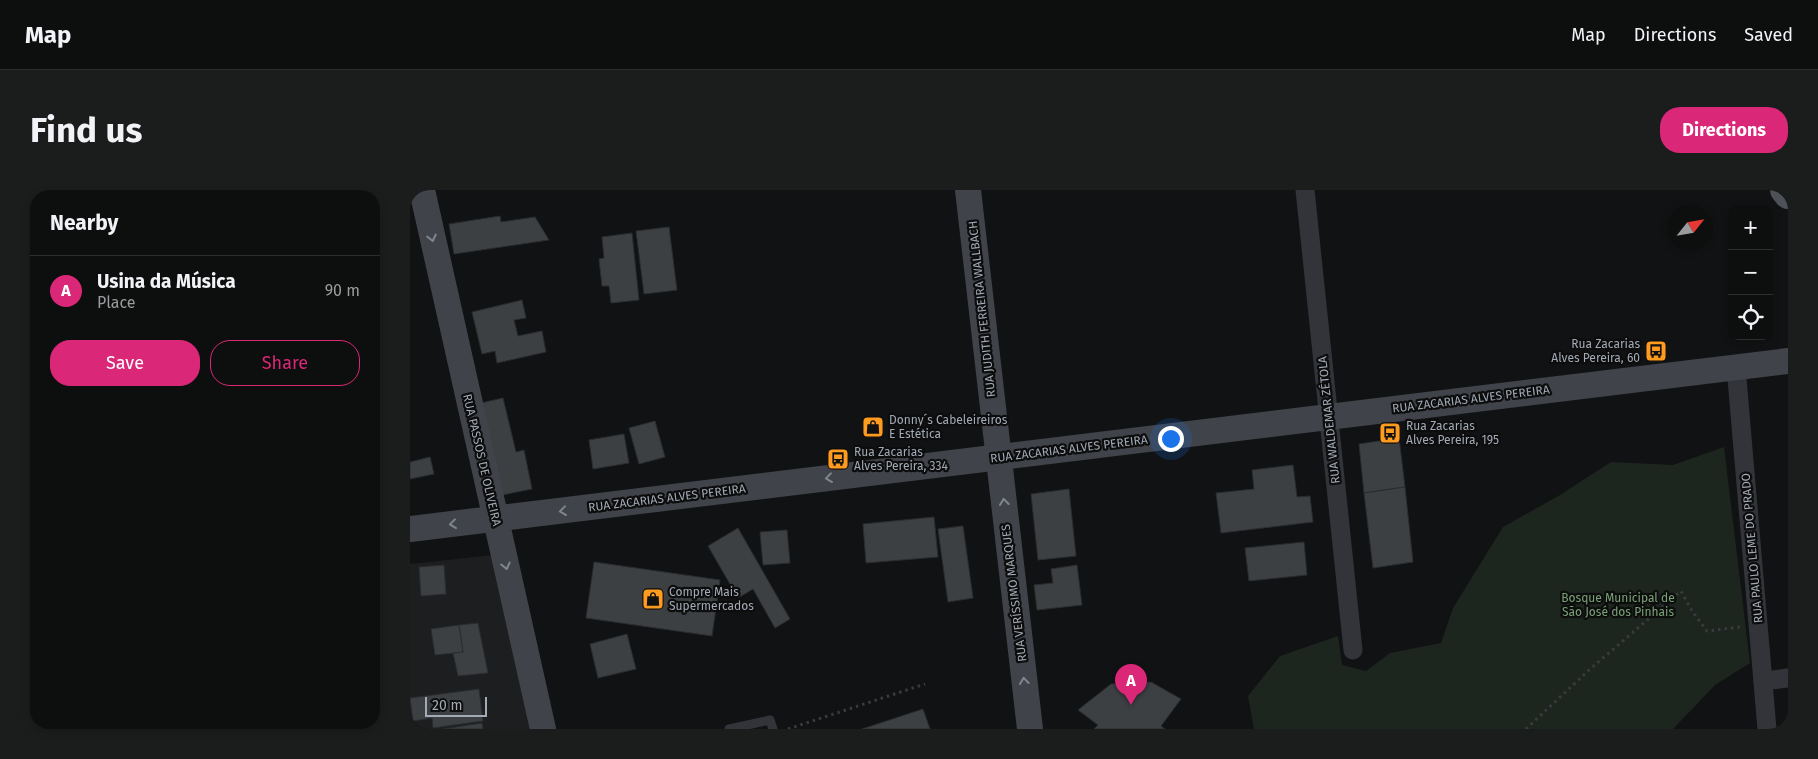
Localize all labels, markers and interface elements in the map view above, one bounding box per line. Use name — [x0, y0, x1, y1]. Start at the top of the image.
text: Map — [25, 21, 71, 49]
text: Map — [1571, 24, 1606, 46]
text: Directions — [1634, 24, 1716, 46]
text: Saved — [1744, 24, 1793, 46]
button: Directions — [1660, 107, 1788, 153]
text: Find us — [30, 109, 142, 151]
north arrow — [1668, 205, 1713, 250]
map controls — [1728, 205, 1773, 340]
button: + — [1728, 205, 1773, 250]
text: Nearby — [50, 210, 118, 236]
street label: RUA JUDITH FERREIRA WALLBACH — [966, 220, 998, 398]
one-way arrow — [426, 233, 437, 242]
button: − — [1728, 250, 1773, 295]
text: Usina da Música — [97, 270, 236, 293]
text: A — [61, 281, 71, 300]
text: 90 m — [325, 281, 360, 300]
text: Place — [97, 293, 136, 312]
button: locate — [1728, 295, 1773, 340]
place label: Rua Zacarias Alves Pereira, 60 — [1551, 337, 1640, 365]
bus stop icon: Rua Zacarias Alves Pereira, 60 — [1644, 339, 1668, 363]
button: Save — [50, 340, 200, 386]
button: Share — [210, 340, 360, 386]
street label: RUA WALDEMAR ZÉTOLA — [1314, 355, 1343, 485]
street label: RUA ZACARIAS ALVES PEREIRA — [1392, 382, 1551, 416]
street label: RUA PASSOS DE OLIVEIRA — [460, 393, 504, 527]
place label: Donny´s Cabeleireiros E Estética — [889, 413, 1008, 441]
shop icon: Donny´s Cabeleireiros E Estética — [861, 415, 885, 439]
place label: Rua Zacarias Alves Pereira, 195 — [1406, 419, 1499, 447]
bus stop icon: Rua Zacarias Alves Pereira, 195 — [1378, 421, 1402, 445]
your location — [1158, 426, 1184, 452]
street label: RUA ZACARIAS ALVES PEREIRA — [990, 432, 1149, 466]
place label: Rua Zacarias Alves Pereira, 334 — [854, 445, 949, 473]
bus stop icon: Rua Zacarias Alves Pereira, 334 — [826, 447, 850, 471]
one-way arrow — [824, 472, 832, 483]
street label: RUA PAULO LEME DO PRADO — [1738, 472, 1766, 624]
street label: RUA ZACARIAS ALVES PEREIRA — [588, 481, 747, 515]
one-way arrow — [999, 497, 1010, 505]
one-way arrow — [559, 505, 567, 515]
one-way arrow — [448, 518, 456, 529]
street label: RUA VERÍSSIMO MARQUES — [998, 523, 1029, 663]
one-way arrow — [500, 562, 511, 570]
place label: Compre Mais Supermercados — [669, 585, 754, 613]
shop icon: Compre Mais Supermercados — [641, 587, 665, 611]
park label: Bosque Municipal de São José dos Pinhais — [1561, 591, 1675, 619]
pin: A — [1115, 664, 1147, 705]
one-way arrow — [1019, 676, 1030, 684]
scale bar — [425, 694, 488, 717]
text: 20 m — [432, 697, 462, 714]

